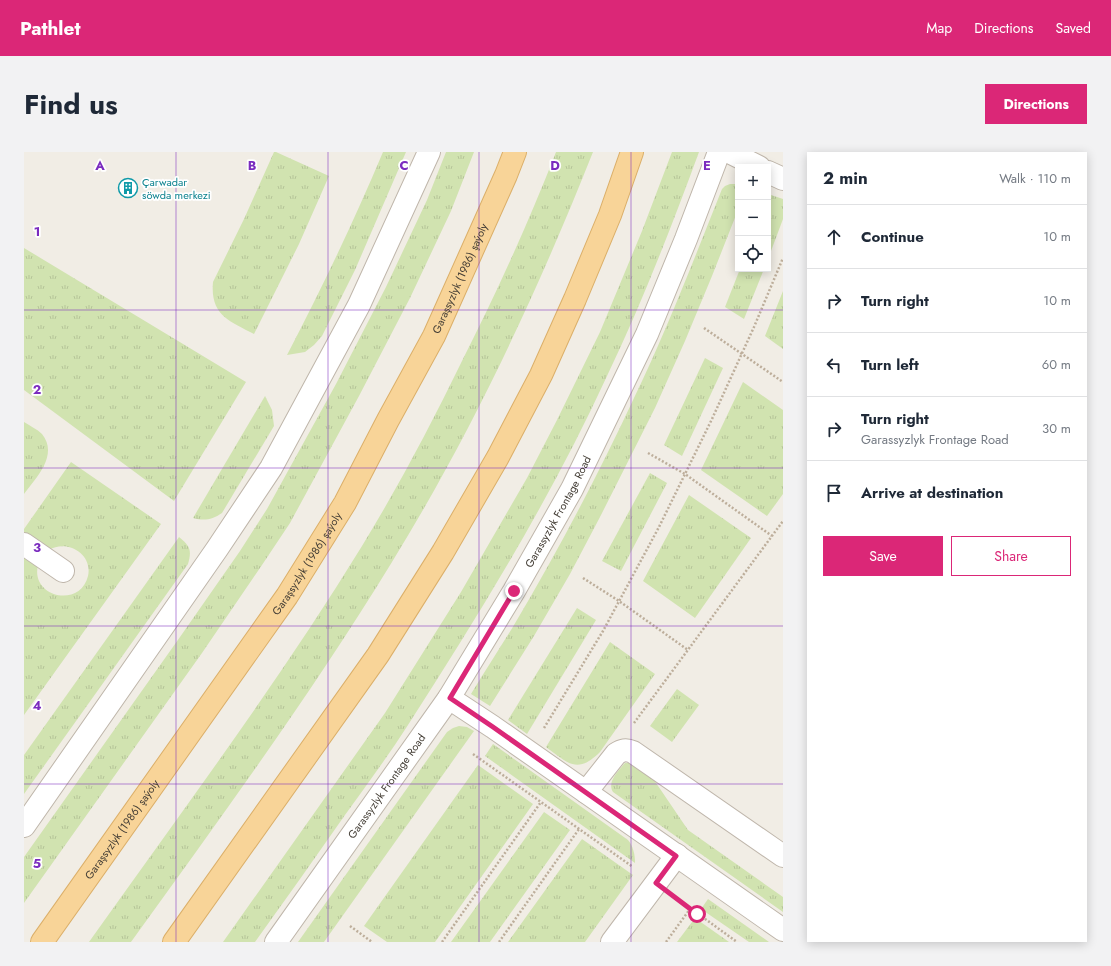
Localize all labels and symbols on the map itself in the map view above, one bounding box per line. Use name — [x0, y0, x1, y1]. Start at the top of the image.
text: A — [94, 156, 105, 175]
text: B — [248, 156, 257, 175]
text: C — [399, 156, 409, 175]
text: D — [550, 156, 560, 175]
text: E — [703, 156, 711, 175]
place label: Çarwadar söwda merkezi — [142, 174, 211, 203]
building icon: Çarwadar söwda merkezi — [117, 177, 139, 199]
street label: Garaşsyzlyk (1986) şaýoly — [428, 220, 492, 336]
text: 1 — [34, 222, 40, 241]
text: 2 — [33, 380, 41, 399]
street label: Garassyzlyk Frontage Road — [521, 453, 595, 571]
street label: Garaşsyzlyk (1986) şaýoly — [268, 509, 346, 618]
text: 3 — [33, 538, 41, 557]
route end — [505, 582, 523, 600]
text: 4 — [32, 696, 42, 715]
street label: Garassyzlyk Frontage Road — [344, 731, 429, 842]
street label: Garaşsyzlyk (1986) şaýoly — [81, 776, 163, 883]
text: 5 — [33, 854, 41, 873]
route start — [688, 905, 706, 923]

